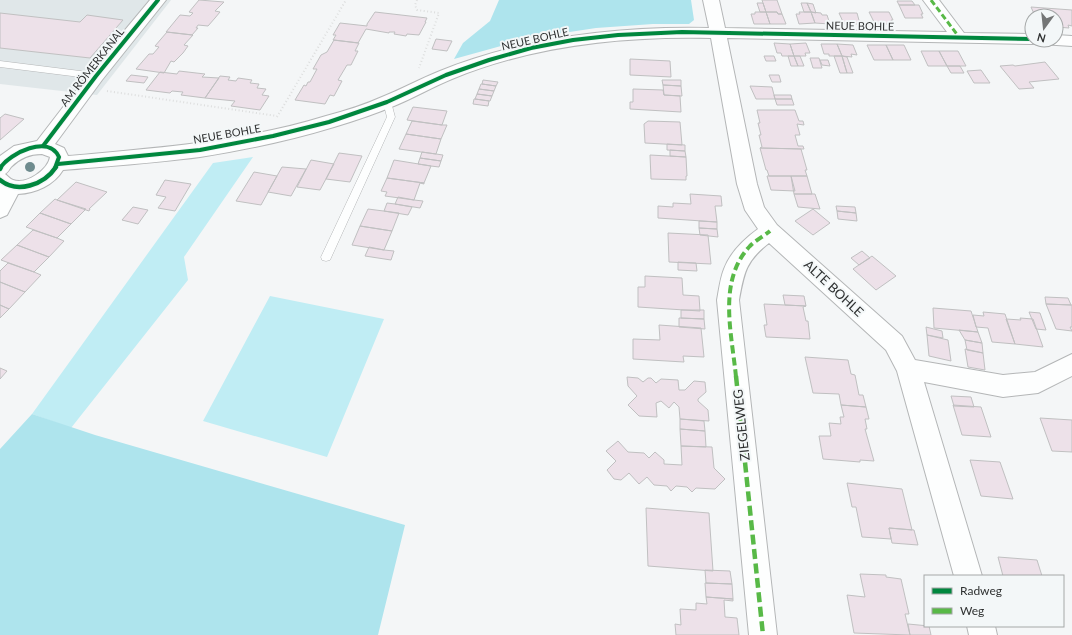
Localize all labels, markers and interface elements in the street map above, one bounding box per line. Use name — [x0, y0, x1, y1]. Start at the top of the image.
north arrow — [1024, 8, 1064, 48]
street label: NEUE BOHLE — [826, 18, 894, 33]
street label: NEUE BOHLE — [500, 24, 570, 53]
street label: AM RÖMERKANAL — [57, 25, 126, 108]
text: N — [1036, 31, 1047, 46]
street label: NEUE BOHLE — [192, 121, 262, 146]
street label: ALTE BOHLE — [801, 256, 867, 320]
street label: ZIEGELWEG — [729, 388, 753, 462]
legend — [924, 575, 1064, 627]
text: Radweg — [960, 583, 1002, 598]
text: Weg — [960, 603, 984, 618]

